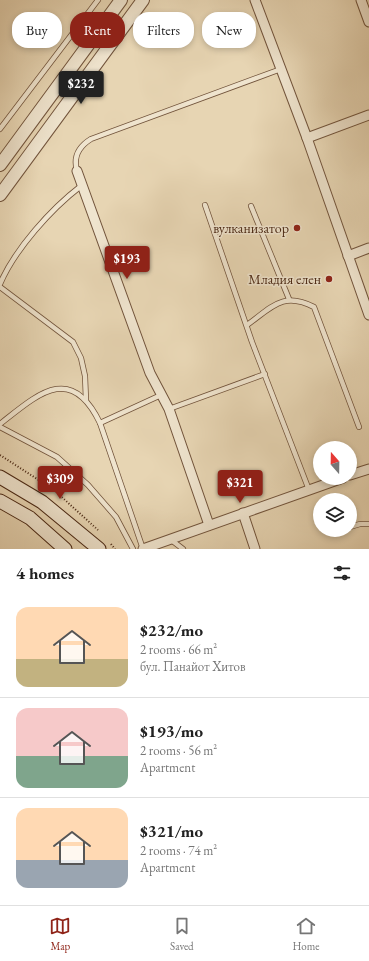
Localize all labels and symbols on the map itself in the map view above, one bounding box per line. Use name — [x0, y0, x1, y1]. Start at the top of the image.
pin: $232 — [57, 71, 105, 105]
place label: вулканизатор — [213, 219, 289, 237]
marker: вулканизатор — [292, 223, 302, 233]
pin: $193 — [103, 246, 151, 280]
place label: Младия елен — [248, 270, 321, 288]
marker: Младия елен — [324, 274, 334, 284]
north arrow — [313, 441, 357, 485]
pin: $309 — [36, 466, 84, 500]
pin: $321 — [216, 470, 264, 504]

